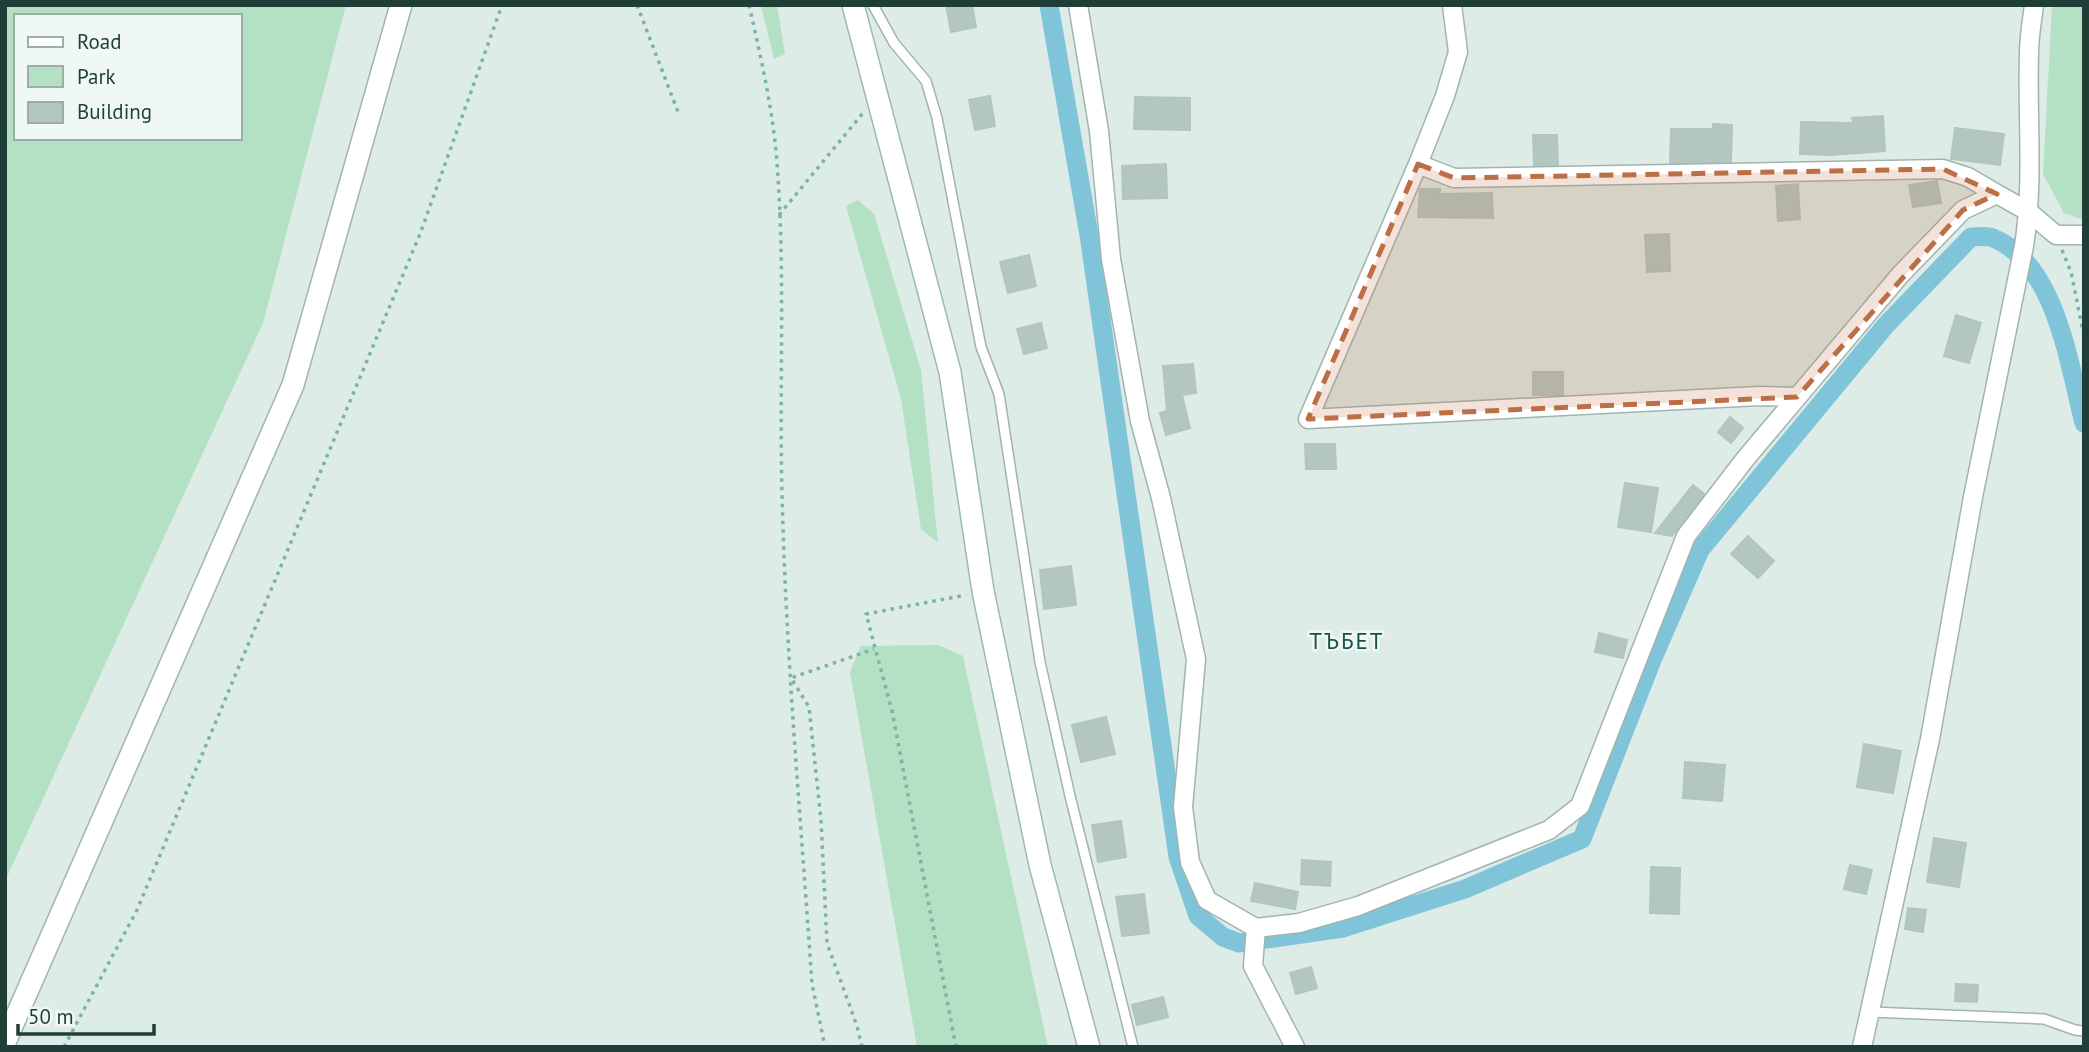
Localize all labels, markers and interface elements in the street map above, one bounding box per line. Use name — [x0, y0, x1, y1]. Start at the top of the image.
legend — [14, 14, 242, 140]
text: Road — [77, 28, 121, 55]
text: Park — [77, 63, 116, 90]
text: Building — [77, 98, 152, 125]
district label: ТЪБЕТ — [1309, 626, 1385, 655]
scale bar — [18, 992, 154, 1036]
text: 50 m — [28, 1003, 74, 1030]

